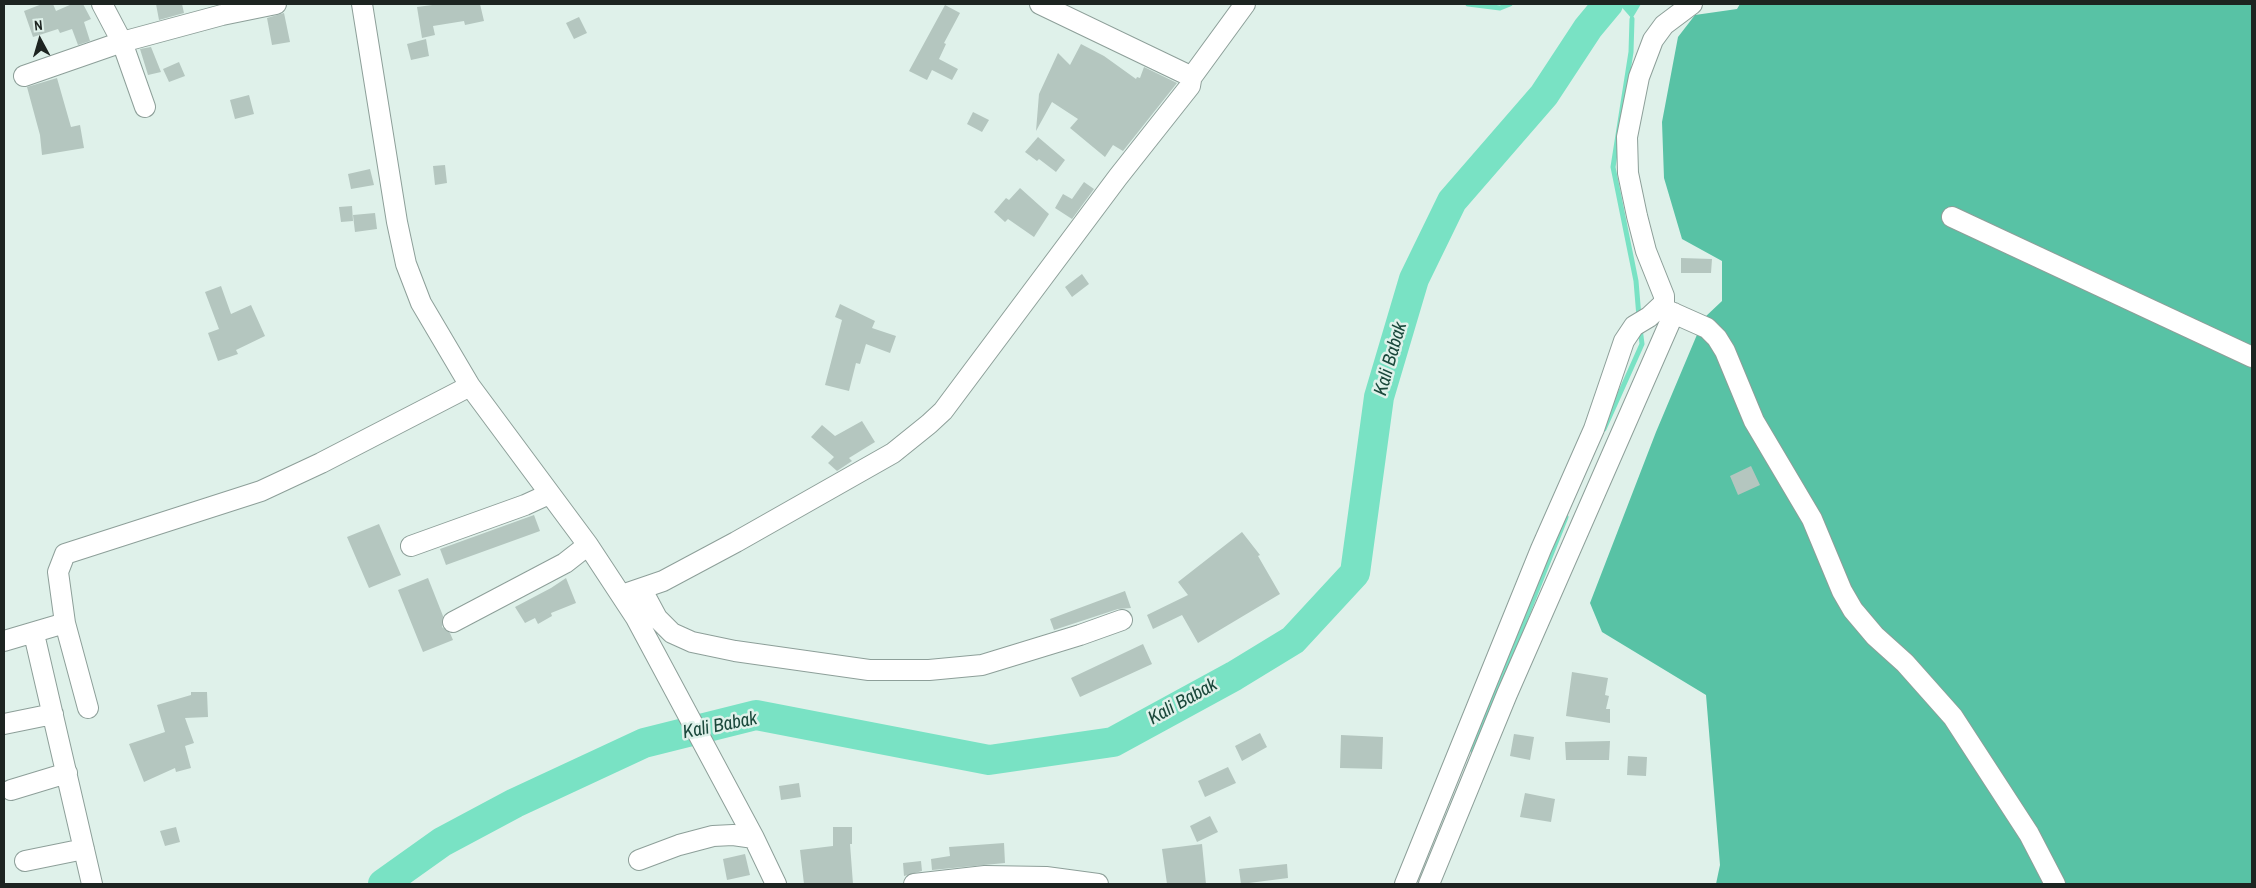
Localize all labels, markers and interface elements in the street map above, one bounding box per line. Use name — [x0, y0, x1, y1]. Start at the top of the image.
north arrow — [15, 15, 65, 65]
text: N — [33, 16, 43, 34]
water label: Kali Babak — [1370, 320, 1412, 398]
water label: Kali Babak — [1145, 674, 1221, 730]
water label: Kali Babak — [681, 708, 759, 744]

